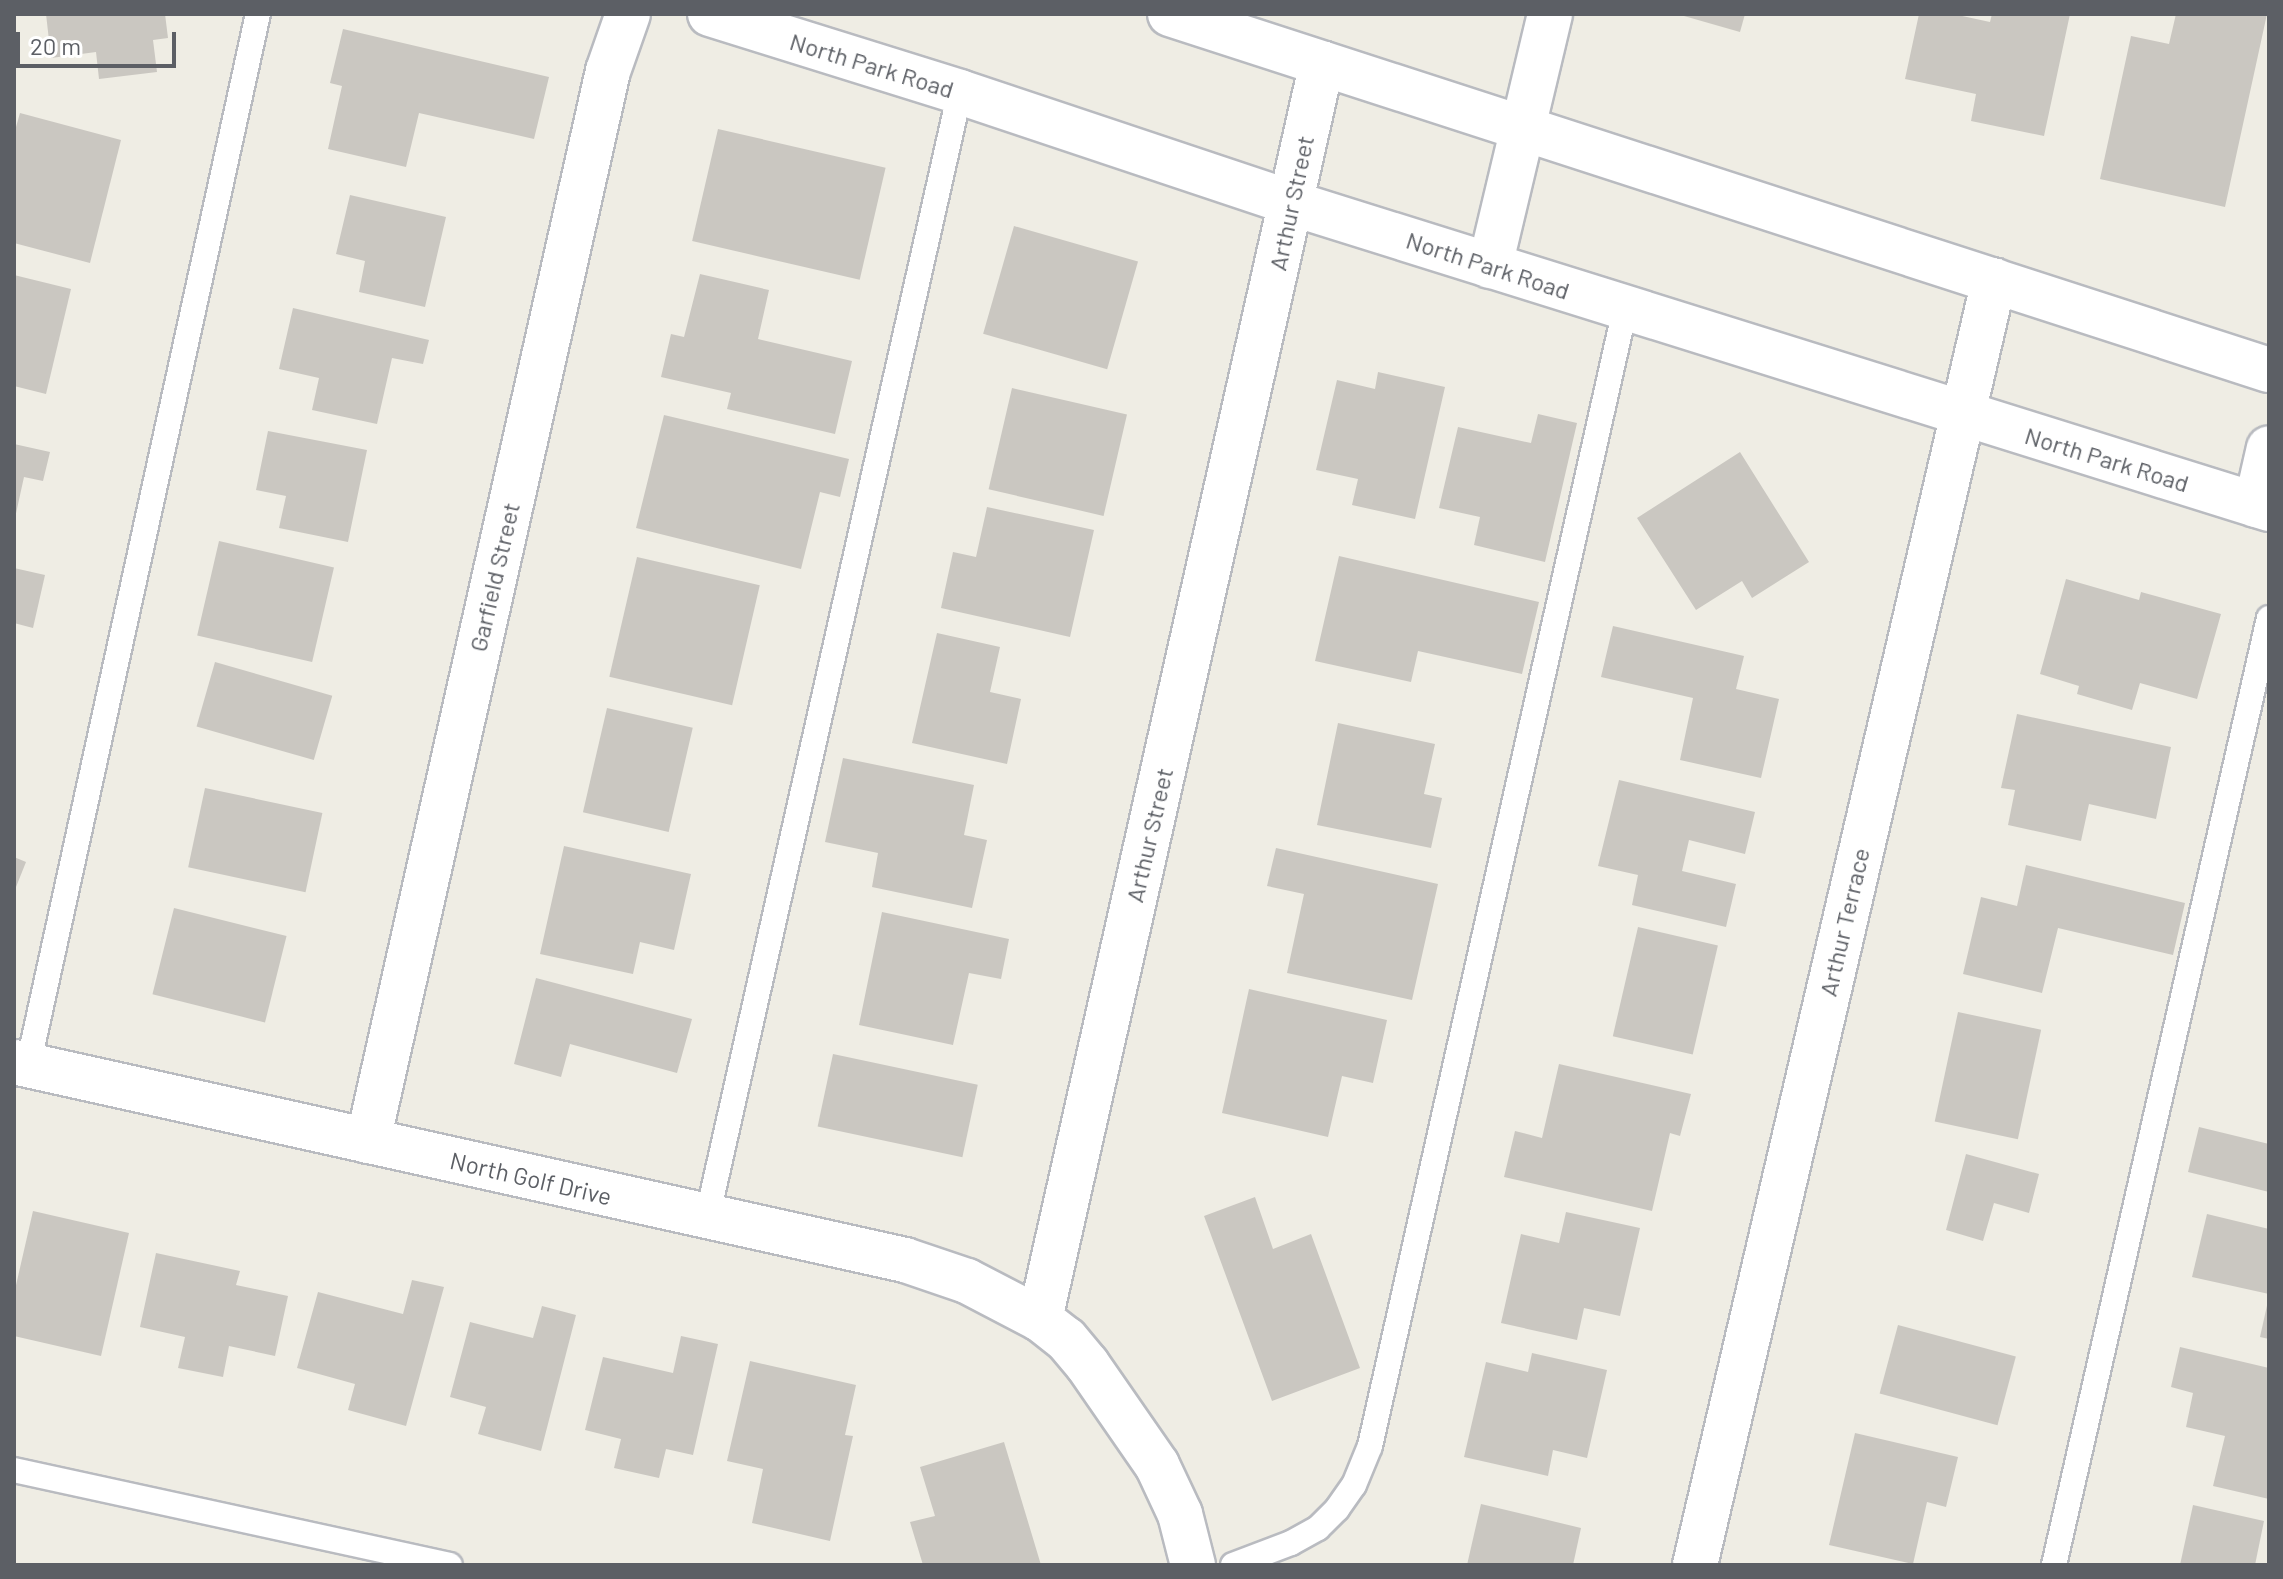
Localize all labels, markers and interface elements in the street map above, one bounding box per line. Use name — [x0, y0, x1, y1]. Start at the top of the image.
scale bar — [20, 16, 180, 66]
street label: North Park Road — [787, 26, 957, 104]
text: 20 m — [30, 31, 81, 60]
street label: Arthur Street — [1263, 133, 1319, 273]
street label: North Park Road — [1403, 225, 1573, 305]
street label: North Park Road — [2022, 420, 2192, 498]
street label: Garfield Street — [463, 500, 525, 654]
street label: Arthur Street — [1120, 765, 1178, 905]
street label: Arthur Terrace — [1813, 845, 1875, 999]
street label: North Golf Drive — [447, 1145, 615, 1211]

